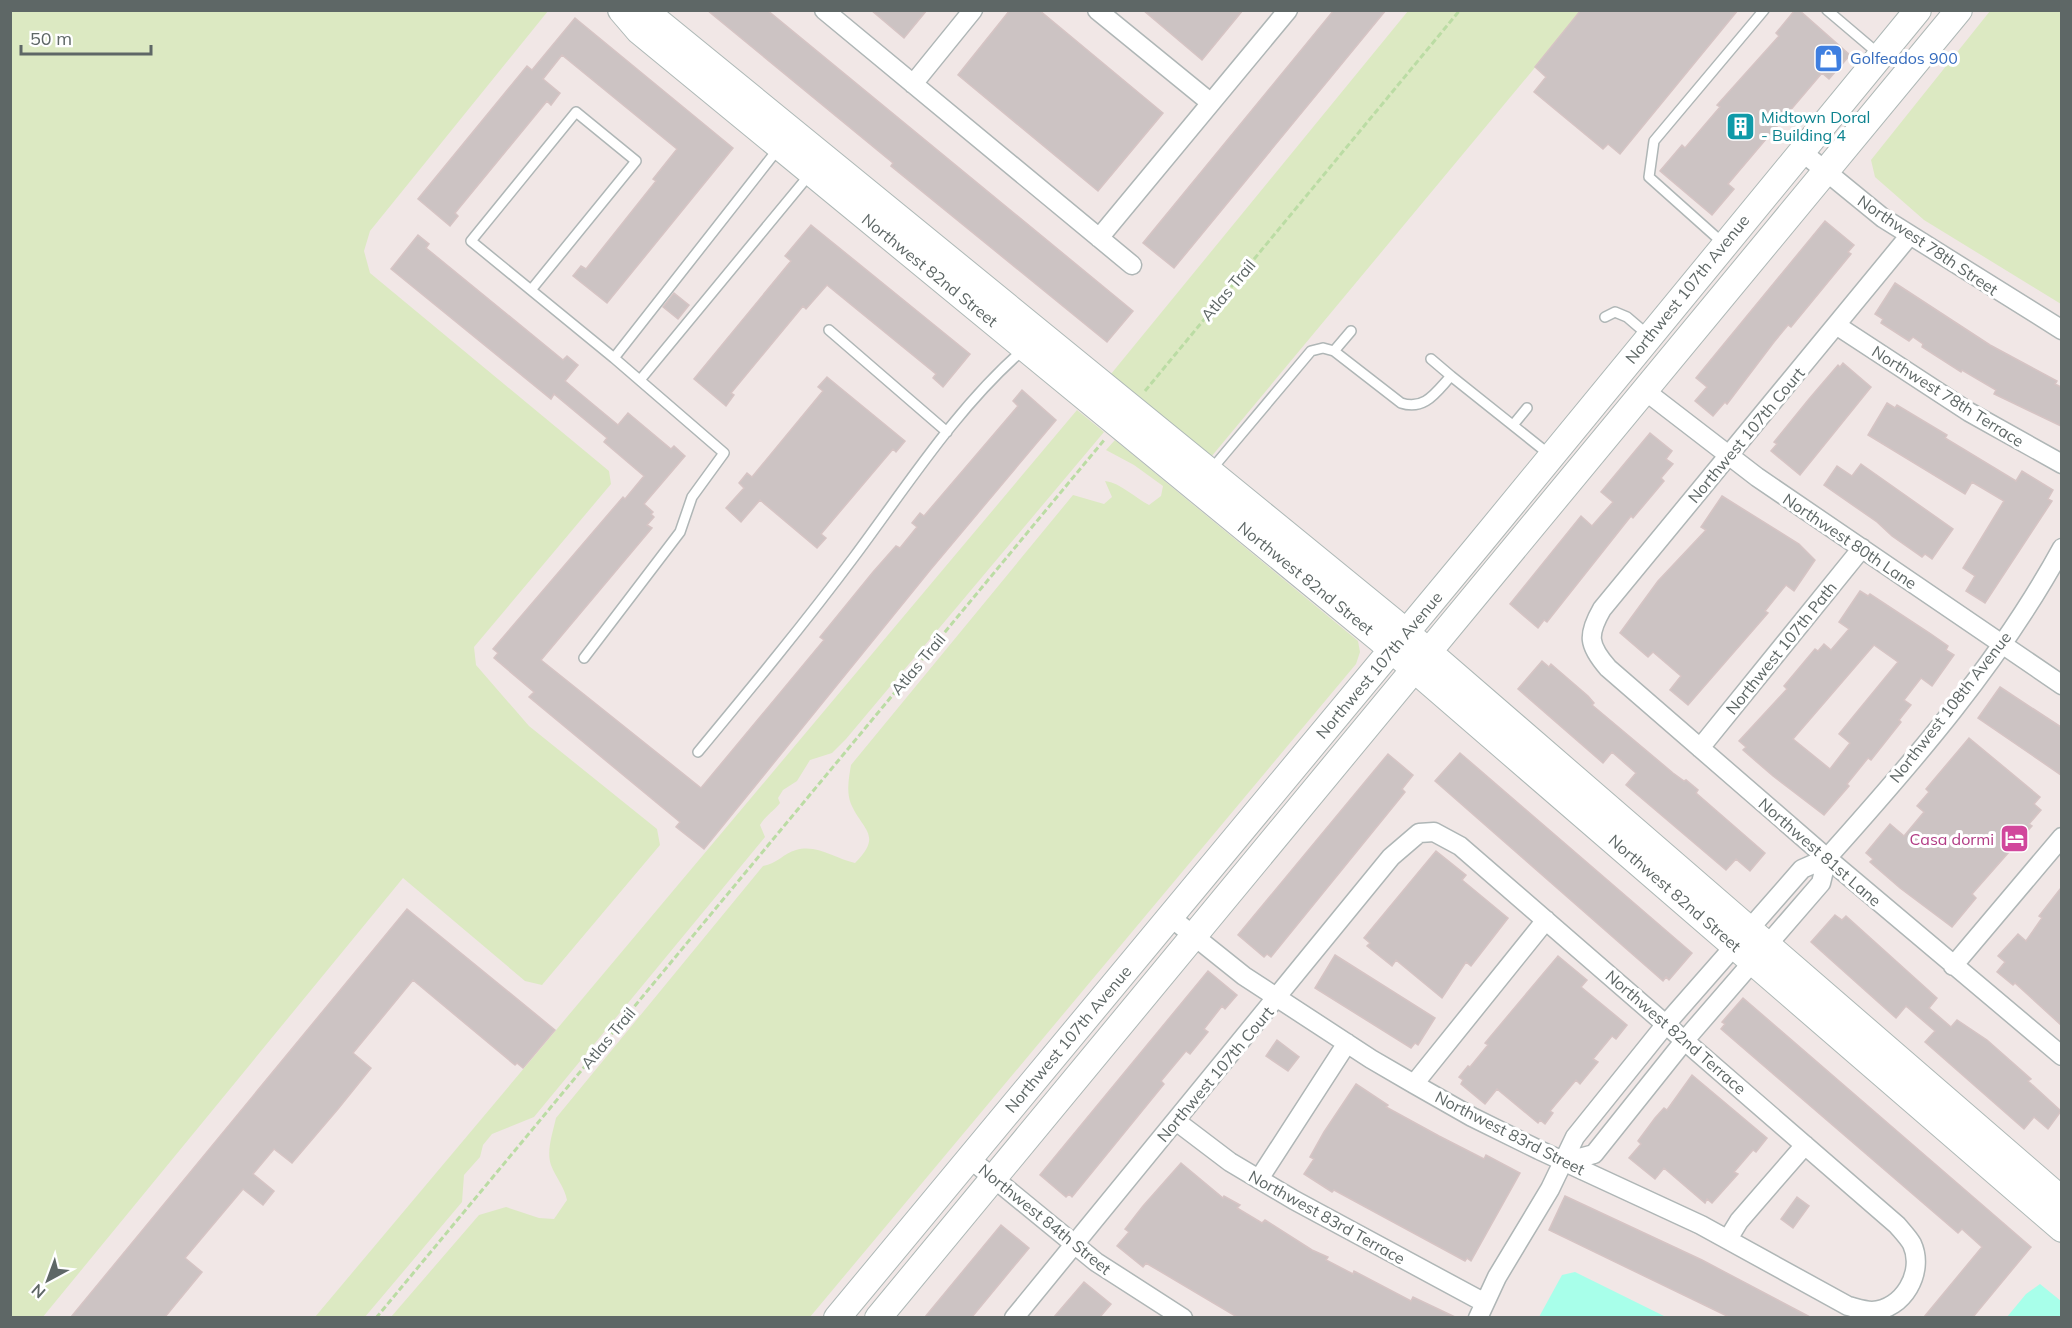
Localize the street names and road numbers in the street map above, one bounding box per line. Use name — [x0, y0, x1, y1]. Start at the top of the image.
street label: Northwest 78th Street — [1854, 191, 2002, 300]
street label: Northwest 82nd Street — [858, 209, 1002, 331]
street label: Northwest 107th Avenue — [1621, 210, 1753, 368]
street label: Atlas Trail — [1197, 255, 1259, 325]
street label: Northwest 78th Terrace — [1868, 341, 2028, 451]
street label: Northwest 107th Court — [1683, 363, 1809, 507]
street label: Northwest 80th Lane — [1779, 489, 1921, 593]
street label: Northwest 82nd Street — [1234, 517, 1378, 639]
street label: Northwest 107th Path — [1721, 578, 1841, 718]
street label: Northwest 107th Avenue — [1312, 587, 1446, 743]
street label: Northwest 108th Avenue — [1885, 628, 2015, 786]
street label: Atlas Trail — [887, 629, 949, 699]
street label: Northwest 81st Lane — [1755, 793, 1885, 911]
street label: Northwest 82nd Street — [1605, 830, 1746, 956]
street label: Northwest 107th Avenue — [1001, 961, 1135, 1117]
street label: Northwest 82nd Terrace — [1602, 966, 1750, 1098]
street label: Northwest 107th Court — [1152, 1002, 1278, 1146]
street label: Atlas Trail — [577, 1003, 639, 1073]
street label: Northwest 83rd Street — [1432, 1087, 1589, 1180]
street label: Northwest 84th Street — [975, 1159, 1116, 1279]
street label: Northwest 83rd Terrace — [1245, 1166, 1409, 1268]

